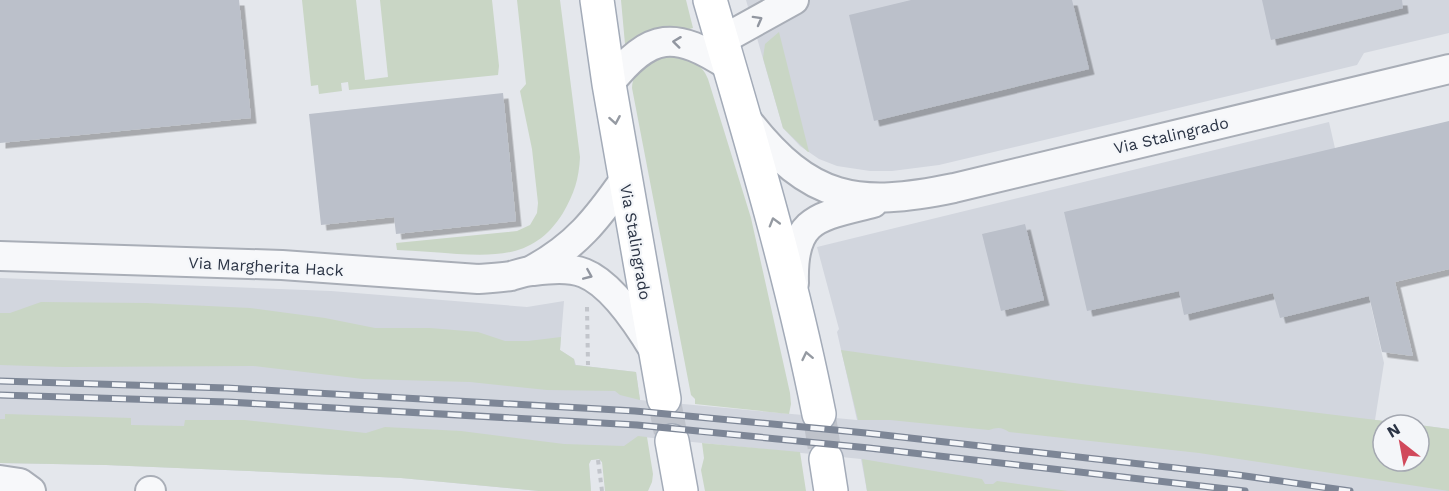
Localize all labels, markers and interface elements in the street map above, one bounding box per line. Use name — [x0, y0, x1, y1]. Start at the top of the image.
one-way arrow — [752, 16, 762, 27]
one-way arrow — [672, 37, 682, 49]
street label: Via Stalingrado — [1112, 113, 1230, 158]
one-way arrow — [608, 115, 621, 125]
street label: Via Stalingrado — [616, 183, 655, 302]
one-way arrow — [769, 217, 781, 228]
street label: Via Margherita Hack — [188, 253, 344, 280]
one-way arrow — [581, 268, 592, 280]
one-way arrow — [801, 352, 814, 362]
north arrow — [1371, 413, 1431, 473]
text: N — [1384, 419, 1404, 442]

